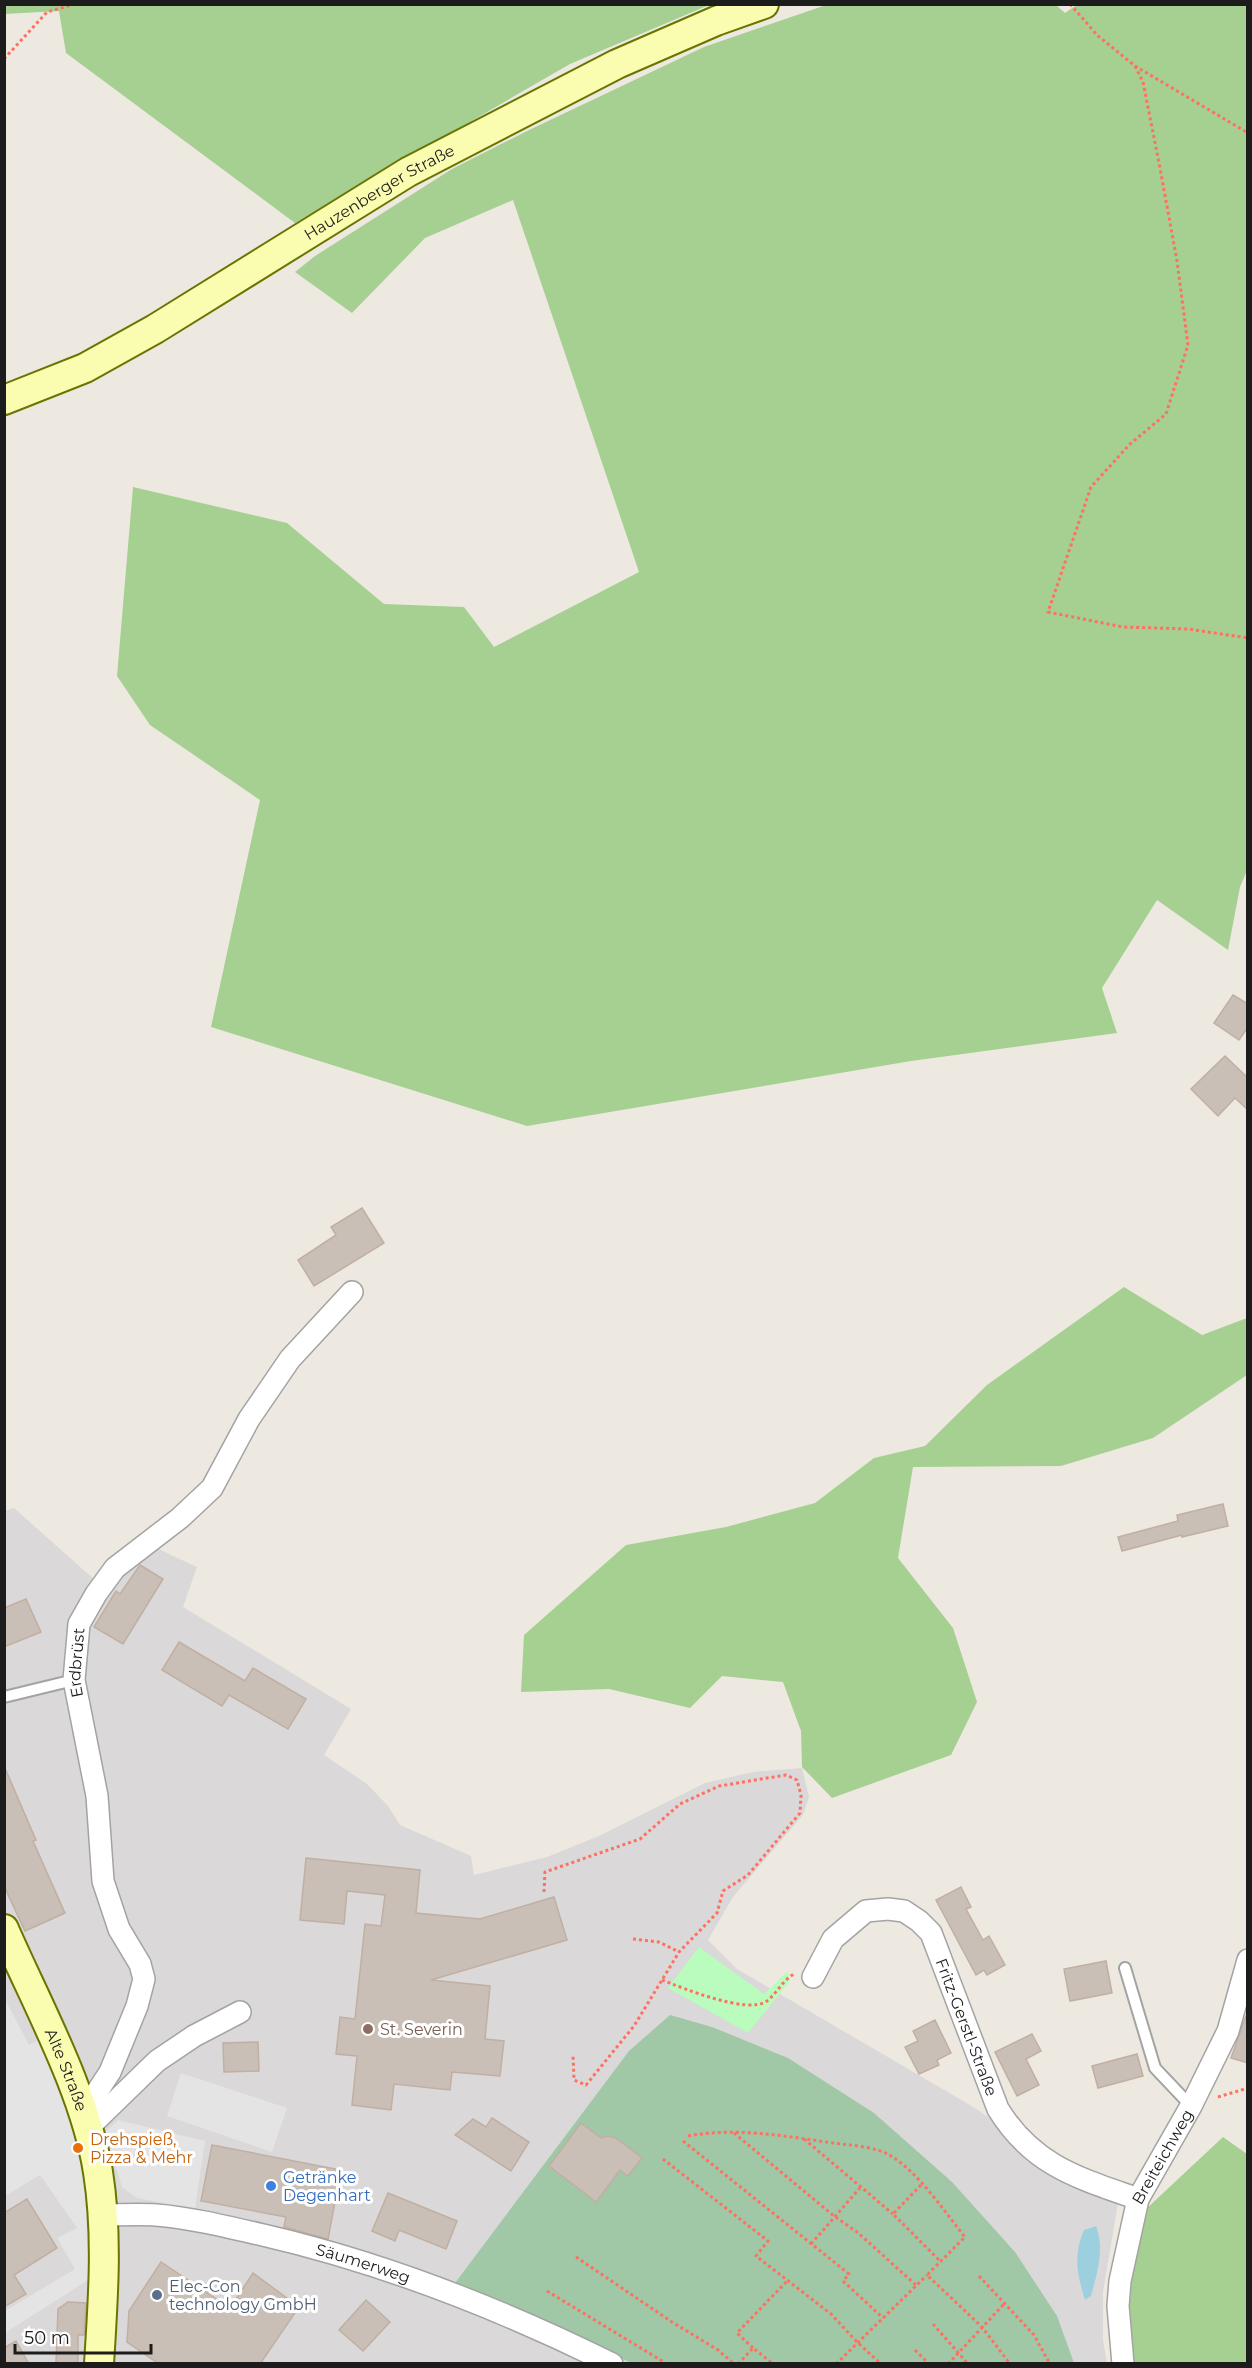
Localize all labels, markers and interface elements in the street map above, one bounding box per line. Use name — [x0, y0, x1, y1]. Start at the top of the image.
street label: Hauzenberger Straße — [301, 141, 458, 244]
street label: Erdbrüst — [65, 1627, 89, 1699]
street label: Fritz-Gerstl-Straße — [931, 1956, 1001, 2099]
place label: St. Severin — [380, 2020, 463, 2039]
marker: St. Severin — [361, 2022, 375, 2036]
street label: Alte Straße — [41, 2025, 91, 2114]
street label: Breiteichweg — [1128, 2106, 1197, 2208]
place label: Drehspieß, Pizza & Mehr — [90, 2130, 193, 2167]
marker: Drehspieß, Pizza & Mehr — [71, 2141, 85, 2155]
place label: Getränke Degenhart — [283, 2168, 371, 2205]
marker: Getränke Degenhart — [264, 2179, 278, 2193]
street label: Säumerweg — [314, 2240, 413, 2287]
place label: Elec-Con technology GmbH — [169, 2277, 317, 2314]
marker: Elec-Con technology GmbH — [150, 2288, 164, 2302]
scale bar — [15, 2317, 152, 2355]
text: 50 m — [24, 2327, 70, 2349]

